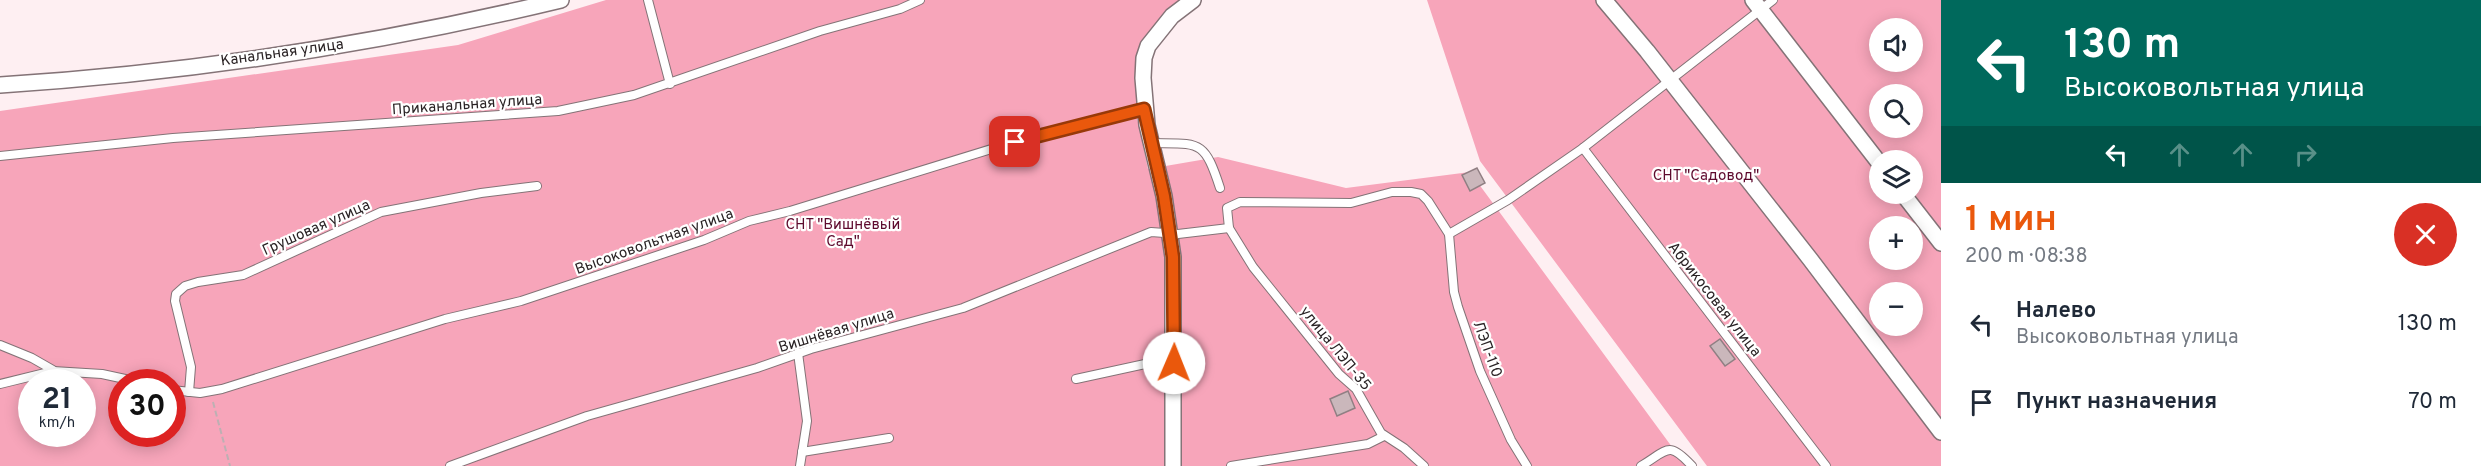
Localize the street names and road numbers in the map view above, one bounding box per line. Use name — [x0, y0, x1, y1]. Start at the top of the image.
street label: Канальная улица — [220, 35, 345, 72]
street label: Приканальная улица — [391, 91, 543, 120]
street label: Грушовая улица — [260, 196, 373, 261]
street label: Высоковольтная улица — [573, 205, 736, 280]
street label: Абрикосовая улица — [1663, 239, 1765, 361]
street label: улица ЛЭП-35 — [1295, 303, 1375, 395]
street label: Вишнёвая улица — [776, 305, 896, 358]
street label: ЛЭП-110 — [1468, 319, 1506, 380]

